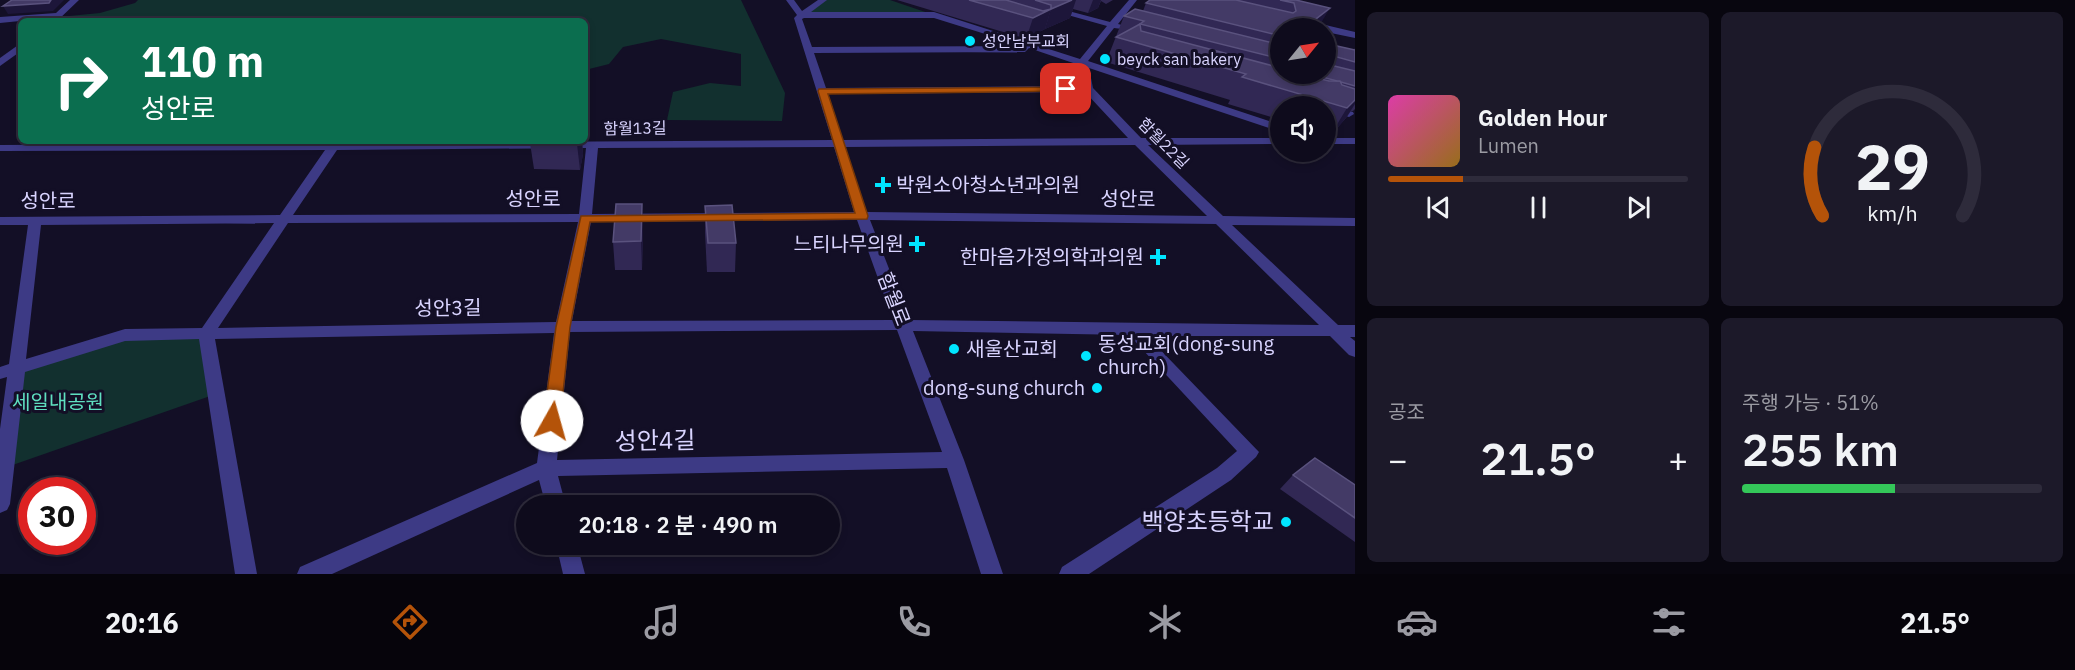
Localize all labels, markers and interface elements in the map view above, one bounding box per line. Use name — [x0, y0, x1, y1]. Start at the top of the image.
north arrow — [1270, 18, 1336, 84]
map controls — [1270, 18, 1336, 162]
place label: 성안남부교회 — [982, 31, 1070, 51]
text: 110 m — [141, 34, 264, 89]
marker: 성안남부교회 — [963, 34, 977, 48]
icon: right — [42, 42, 120, 120]
place label: beyck san bakery — [1117, 49, 1241, 69]
marker: beyck san bakery — [1098, 52, 1112, 66]
pin — [1040, 63, 1091, 114]
icon: arrive — [1049, 72, 1082, 105]
text: 성안로 — [141, 90, 216, 125]
button: sound — [1270, 96, 1336, 162]
text: Golden Hour — [1478, 103, 1607, 132]
street label: 함월22길 — [1135, 114, 1193, 172]
street label: 함월13길 — [603, 117, 667, 139]
text: 29 — [1855, 126, 1929, 207]
text: Lumen — [1478, 132, 1539, 159]
place label: 박원소아청소년과의원 — [896, 171, 1080, 198]
marker: 박원소아청소년과의원 — [874, 176, 892, 194]
street label: 성안로 — [505, 185, 561, 212]
street label: 성안로 — [1100, 185, 1156, 212]
street label: 성안로 — [20, 187, 76, 214]
icon: previous — [1422, 191, 1455, 224]
icon: pause — [1522, 191, 1555, 224]
icon: next — [1622, 191, 1655, 224]
text: km/h — [1867, 200, 1917, 228]
place label: 느티나무의원 — [794, 230, 904, 257]
marker: 느티나무의원 — [908, 235, 926, 253]
place label: 한마음가정의학과의원 — [960, 243, 1144, 270]
marker: 한마음가정의학과의원 — [1149, 248, 1167, 266]
street label: 함월로 — [872, 268, 917, 329]
street label: 성안3길 — [414, 293, 482, 322]
place label: 동성교회(dong-sung church) — [1098, 330, 1274, 380]
place label: 새울산교회 — [966, 335, 1058, 362]
marker: 새울산교회 — [947, 342, 961, 356]
marker: 동성교회(dong-sung church) — [1079, 349, 1093, 363]
place label: dong-sung church — [923, 374, 1085, 401]
marker: dong-sung church — [1090, 381, 1104, 395]
park label: 세일내공원 — [12, 388, 104, 415]
position arrow — [520, 389, 584, 453]
text: 주행 가능 · 51% — [1742, 389, 1879, 416]
text: 공조 — [1388, 398, 1425, 425]
text: 255 km — [1742, 420, 1899, 478]
street label: 성안4길 — [614, 423, 696, 457]
text: 21.5° — [1480, 429, 1596, 487]
text: − — [1388, 438, 1408, 481]
text: + — [1668, 438, 1688, 481]
speed limit sign: 30 — [18, 477, 96, 555]
place label: 백양초등학교 — [1142, 505, 1274, 537]
text: 20:18 · 2 분 · 490 m — [579, 510, 777, 539]
marker: 백양초등학교 — [1279, 515, 1293, 529]
icon: directions — [389, 601, 431, 643]
icon: music — [641, 601, 683, 643]
icon: phone — [893, 601, 935, 643]
icon: climate — [1144, 601, 1186, 643]
icon: car — [1396, 601, 1438, 643]
icon: filters — [1648, 601, 1690, 643]
text: 20:16 — [105, 605, 179, 640]
text: 21.5° — [1900, 605, 1970, 640]

